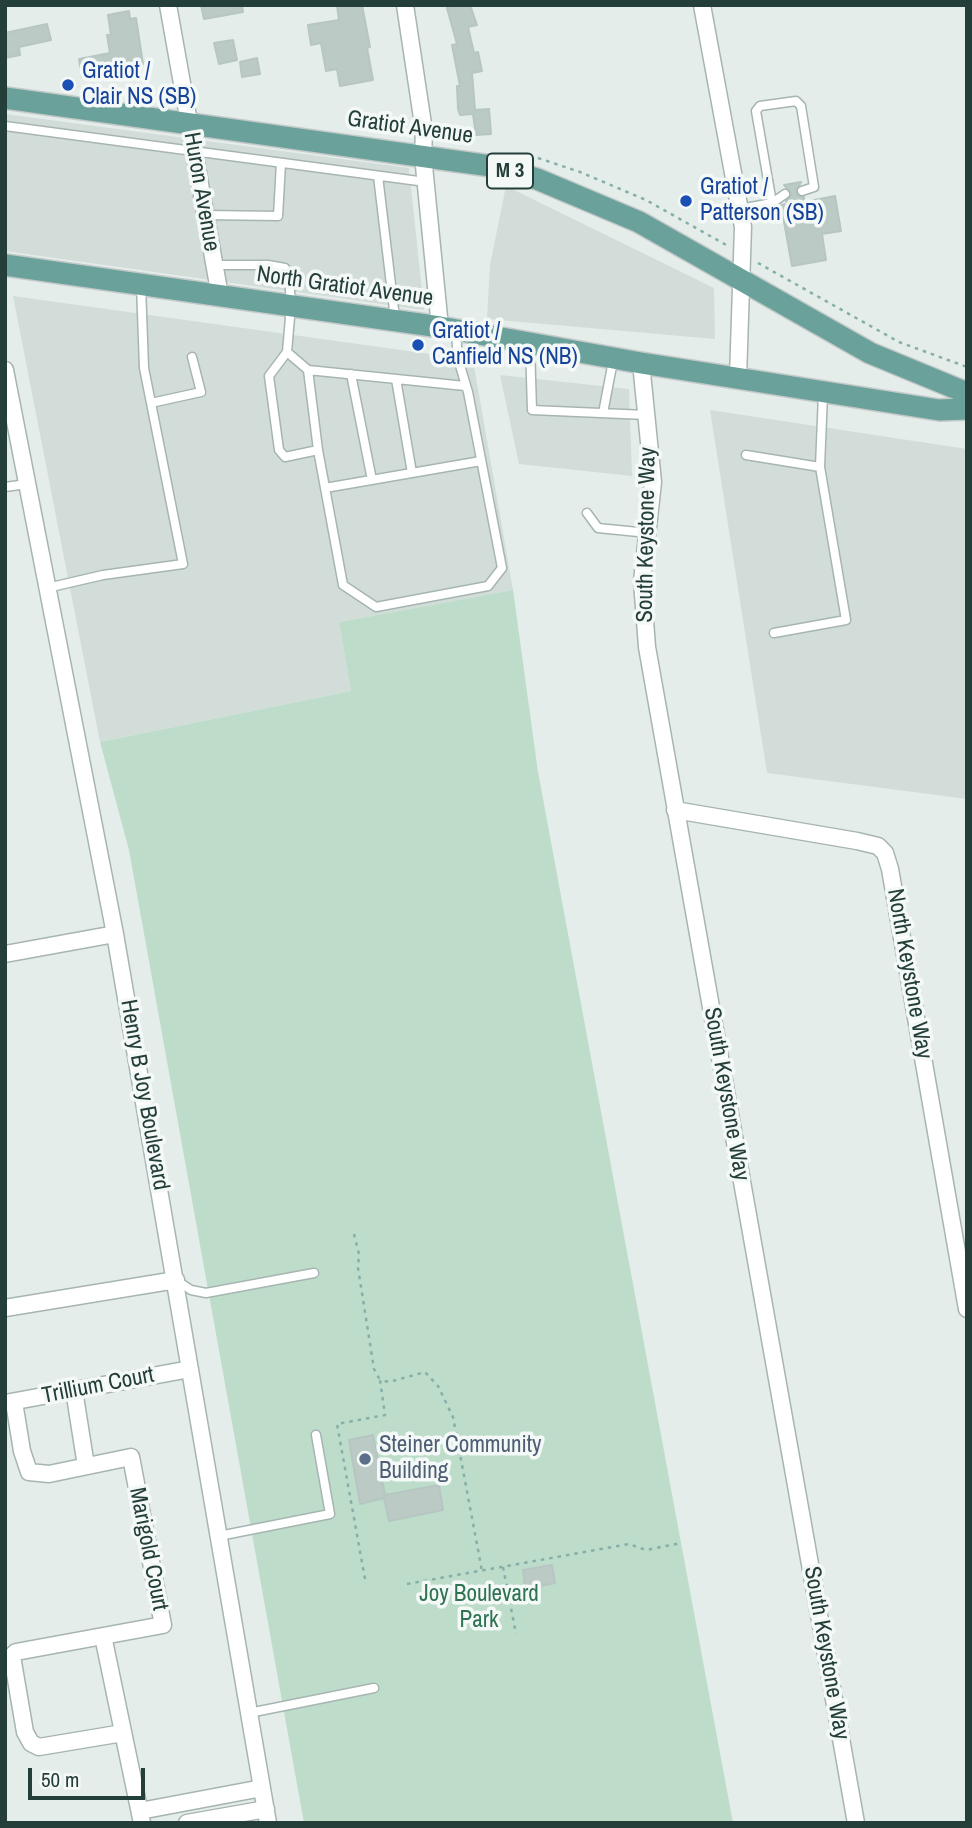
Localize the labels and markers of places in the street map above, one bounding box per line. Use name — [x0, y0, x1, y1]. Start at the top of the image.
place label: Gratiot / Clair NS (SB) — [82, 58, 196, 112]
marker: Gratiot / Clair NS (SB) — [60, 77, 76, 93]
place label: Gratiot / Patterson (SB) — [700, 174, 824, 228]
marker: Gratiot / Patterson (SB) — [678, 193, 694, 209]
place label: Gratiot / Canfield NS (NB) — [432, 318, 578, 372]
marker: Gratiot / Canfield NS (NB) — [410, 337, 426, 353]
place label: Steiner Community Building — [379, 1432, 541, 1486]
marker: Steiner Community Building — [357, 1451, 373, 1467]

